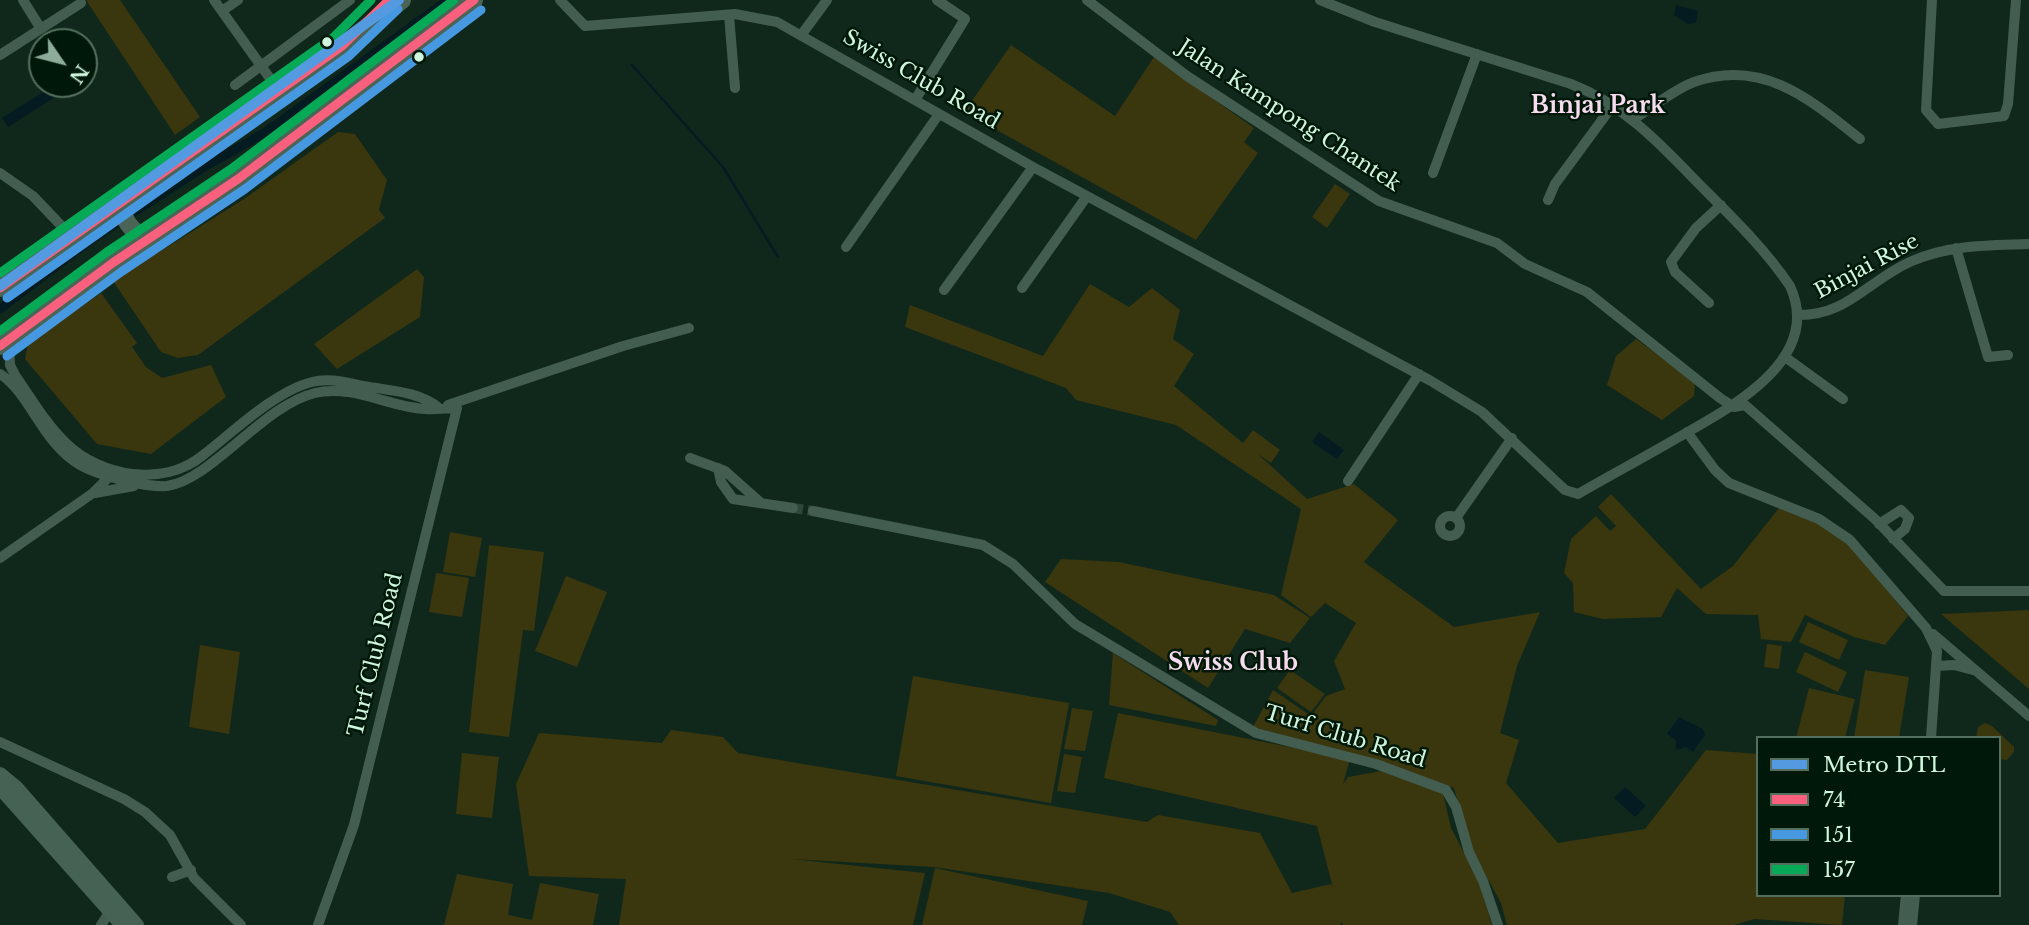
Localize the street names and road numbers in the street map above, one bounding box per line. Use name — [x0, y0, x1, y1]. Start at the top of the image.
street label: Swiss Club Road — [838, 25, 1004, 135]
street label: Jalan Kampong Chantek — [1173, 35, 1405, 197]
street label: Binjai Rise — [1811, 229, 1923, 305]
street label: Turf Club Road — [343, 571, 409, 739]
street label: Turf Club Road — [1261, 700, 1429, 774]

